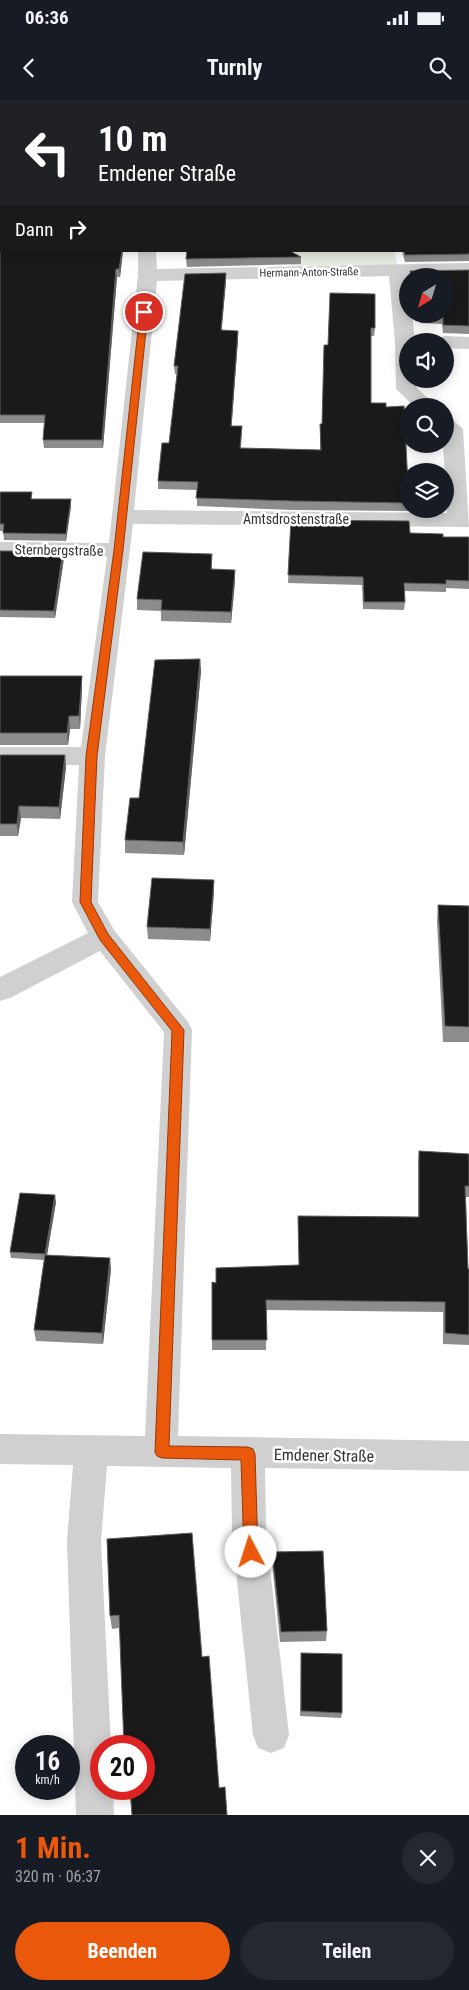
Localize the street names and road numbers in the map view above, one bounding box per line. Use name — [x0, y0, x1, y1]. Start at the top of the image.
street label: Hermann-Anton-Straße — [259, 265, 359, 280]
street label: Amtsdrostenstraße — [243, 511, 350, 527]
street label: Sternbergstraße — [15, 541, 104, 559]
street label: Emdener Straße — [274, 1445, 374, 1466]

